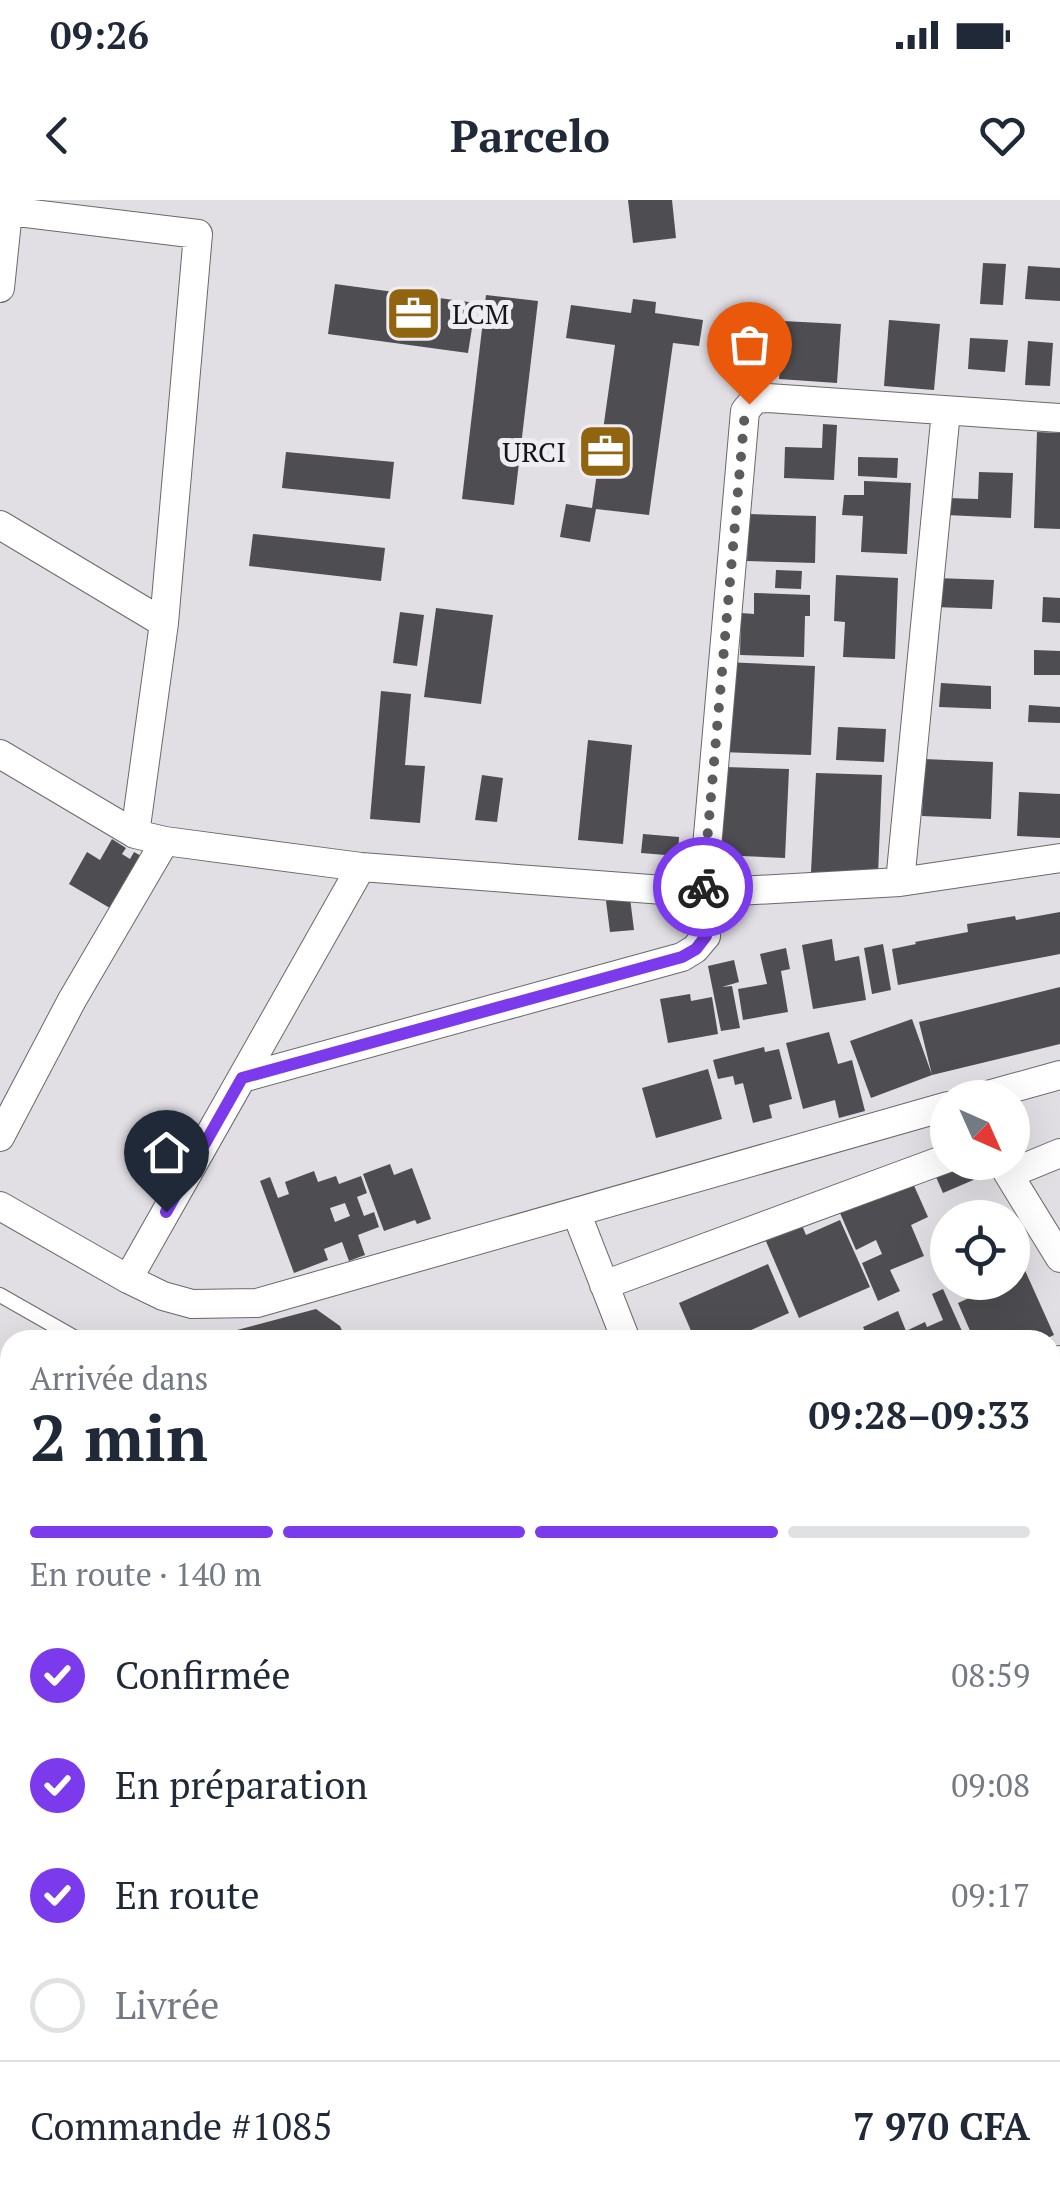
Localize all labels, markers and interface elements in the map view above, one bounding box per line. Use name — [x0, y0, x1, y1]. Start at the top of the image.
text: 09:26 — [50, 10, 149, 60]
text: Parcelo — [450, 105, 610, 165]
icon: back — [30, 108, 85, 163]
icon: heart — [975, 108, 1030, 163]
office icon: LCM — [383, 283, 443, 343]
place label: LCM — [452, 295, 509, 332]
pin — [707, 302, 792, 405]
icon: bag — [722, 317, 777, 372]
office icon: URCI — [575, 421, 635, 481]
place label: URCI — [502, 433, 566, 470]
courier — [653, 837, 753, 937]
icon: bike — [676, 860, 731, 915]
north arrow — [930, 1080, 1030, 1180]
map controls — [930, 1080, 1030, 1300]
pin — [124, 1110, 209, 1213]
icon: home — [139, 1125, 194, 1180]
button: locate — [930, 1200, 1030, 1300]
text: Arrivée dans — [30, 1357, 208, 1399]
text: 09:28–09:33 — [808, 1390, 1030, 1440]
text: 2 min — [30, 1393, 208, 1480]
text: En route · 140 m — [30, 1553, 262, 1595]
icon: check — [30, 1648, 85, 1703]
text: Confirmée — [115, 1650, 291, 1700]
text: 08:59 — [951, 1654, 1030, 1696]
icon: check — [30, 1758, 85, 1813]
text: En préparation — [115, 1760, 368, 1810]
text: 09:08 — [951, 1764, 1030, 1806]
icon: check — [30, 1868, 85, 1923]
text: En route — [115, 1870, 260, 1920]
text: 09:17 — [951, 1874, 1030, 1916]
text: Livrée — [115, 1980, 219, 2030]
text: Commande #1085 — [30, 2101, 333, 2151]
text: 7 970 CFA — [853, 2101, 1030, 2151]

